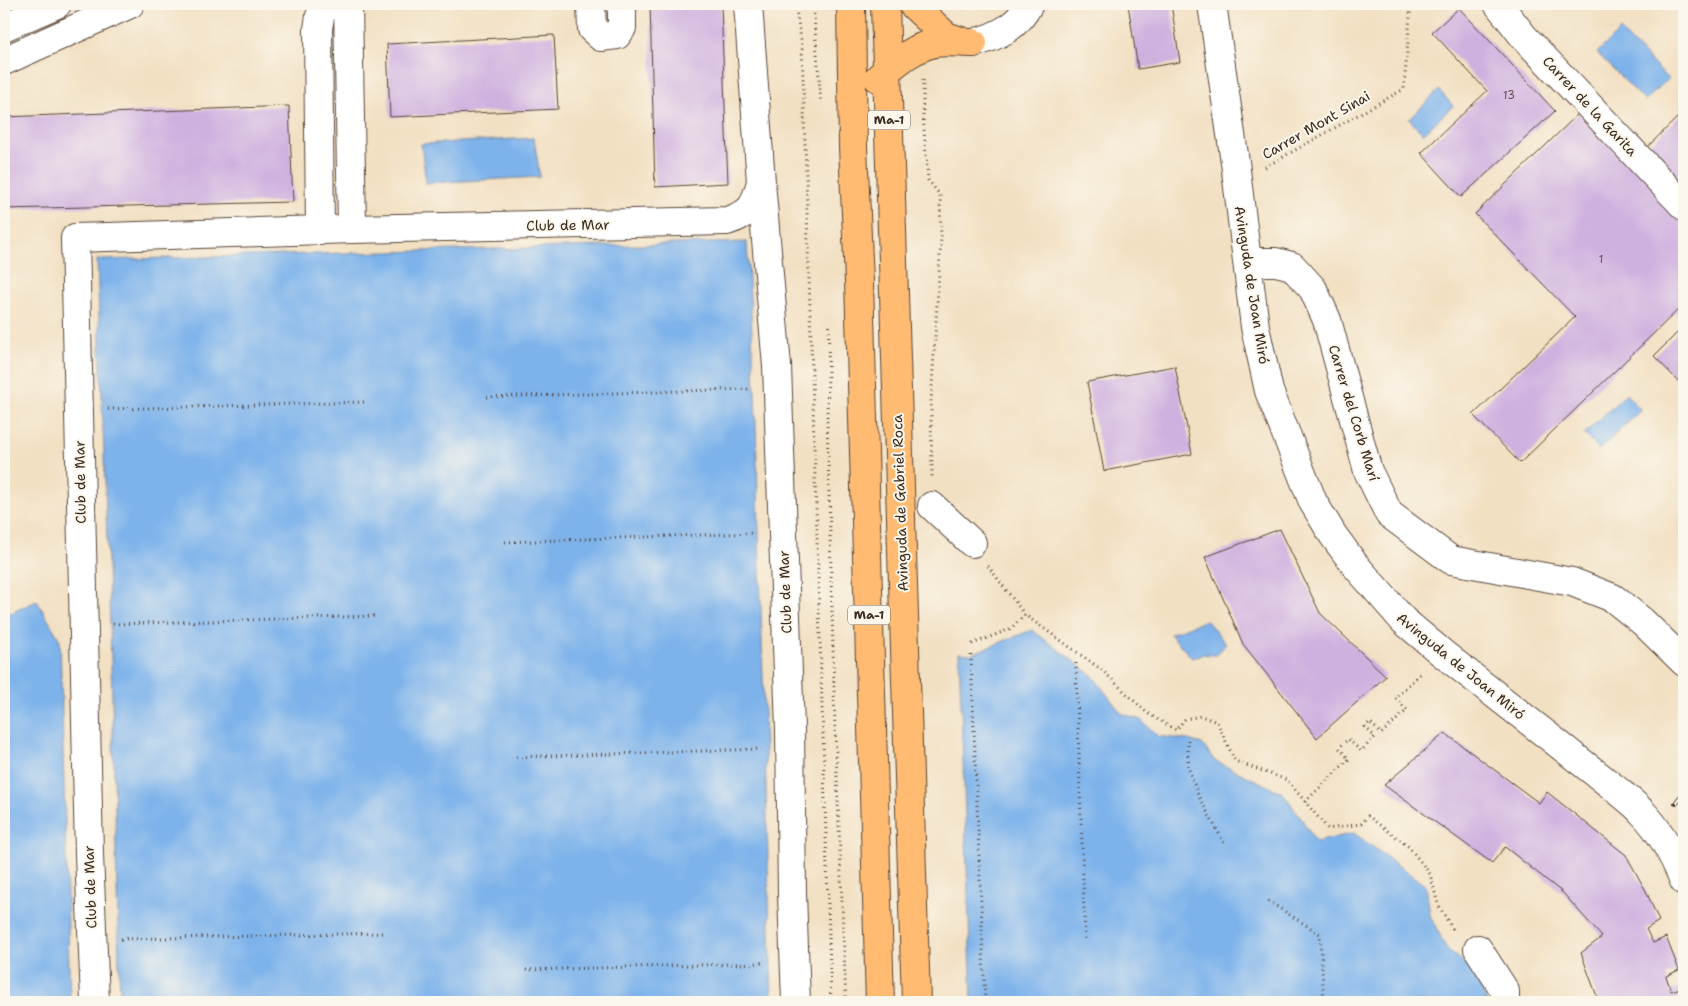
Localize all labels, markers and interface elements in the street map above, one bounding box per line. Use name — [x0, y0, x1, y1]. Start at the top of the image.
street label: Carrer de la Garita — [1539, 52, 1641, 160]
street label: Carrer Mont Sinai — [1259, 87, 1373, 163]
house number: 13 — [1503, 88, 1515, 103]
road number: Ma-1 — [868, 110, 910, 130]
street label: Avinguda de Joan Miró — [1231, 204, 1273, 366]
street label: Club de Mar — [526, 215, 610, 235]
house number: 1 — [1599, 252, 1603, 267]
street label: Carrer del Corb Marí — [1325, 343, 1383, 483]
street label: Avinguda de Gabriel Roca — [888, 414, 912, 592]
street label: Club de Mar — [70, 440, 90, 524]
street label: Club de Mar — [775, 550, 795, 634]
road number: Ma-1 — [848, 606, 890, 624]
street label: Avinguda de Joan Miró — [1393, 609, 1529, 723]
street label: Club de Mar — [80, 845, 100, 929]

